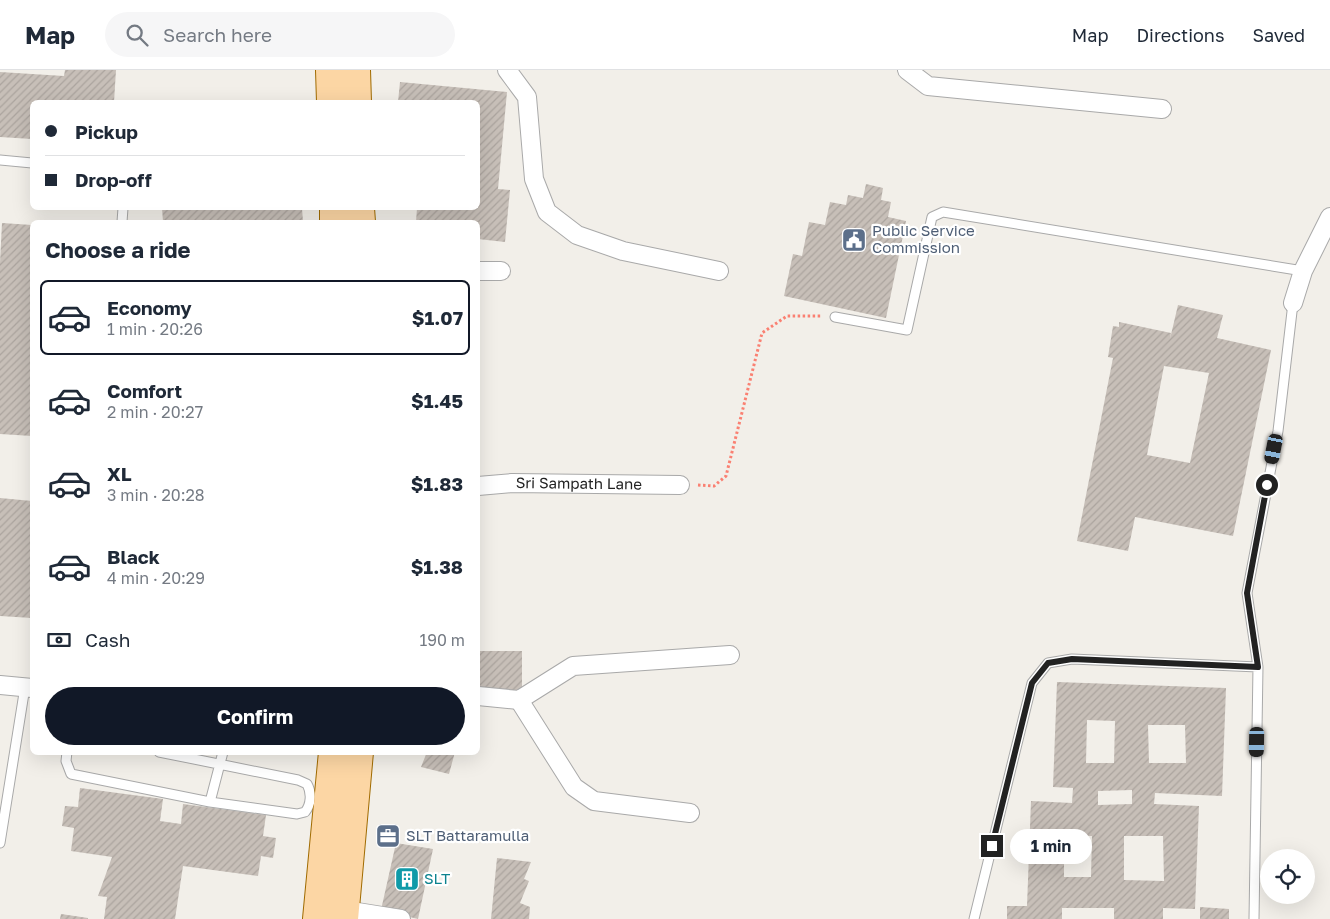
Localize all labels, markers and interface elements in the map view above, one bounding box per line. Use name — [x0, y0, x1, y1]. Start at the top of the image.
search box — [105, 12, 455, 57]
text: Map — [25, 20, 75, 49]
icon: search — [123, 21, 151, 49]
text: Search here — [163, 23, 272, 46]
text: Map — [1072, 24, 1108, 46]
text: Directions — [1136, 24, 1224, 46]
text: Saved — [1252, 24, 1305, 46]
text: Pickup — [75, 120, 138, 143]
text: Drop-off — [75, 168, 152, 191]
place label: Public Service Commission — [872, 221, 975, 256]
public building icon: Public Service Commission — [841, 227, 867, 253]
text: Choose a ride — [45, 236, 191, 263]
icon: car — [47, 295, 92, 340]
text: Economy — [107, 296, 192, 319]
text: $1.07 — [412, 306, 463, 329]
text: 1 min · 20:26 — [107, 319, 203, 339]
icon: car — [47, 378, 92, 423]
text: Comfort — [107, 379, 182, 402]
text: $1.45 — [411, 389, 463, 412]
text: 2 min · 20:27 — [107, 402, 203, 422]
car — [1263, 433, 1284, 465]
icon: car — [47, 461, 92, 506]
text: XL — [107, 462, 132, 485]
text: $1.83 — [411, 472, 463, 495]
street label: Sri Sampath Lane — [516, 473, 642, 493]
route start — [1256, 474, 1278, 496]
text: 3 min · 20:28 — [107, 485, 205, 505]
icon: car — [47, 544, 92, 589]
text: Black — [107, 545, 160, 568]
text: $1.38 — [411, 555, 463, 578]
text: 4 min · 20:29 — [107, 568, 205, 588]
icon: cash — [45, 626, 73, 654]
text: Cash — [85, 628, 130, 651]
text: 190 m — [419, 630, 465, 650]
button: Confirm — [45, 687, 465, 745]
car — [1249, 727, 1264, 757]
office icon: SLT Battaramulla — [375, 823, 401, 849]
place label: SLT Battaramulla — [406, 826, 529, 844]
callout: 1 min — [1010, 828, 1092, 864]
route end — [981, 835, 1003, 857]
text: 1 min — [1031, 836, 1071, 856]
map controls — [1260, 849, 1315, 904]
button: locate — [1260, 849, 1315, 904]
building icon: SLT — [394, 866, 420, 892]
place label: SLT — [424, 869, 450, 887]

